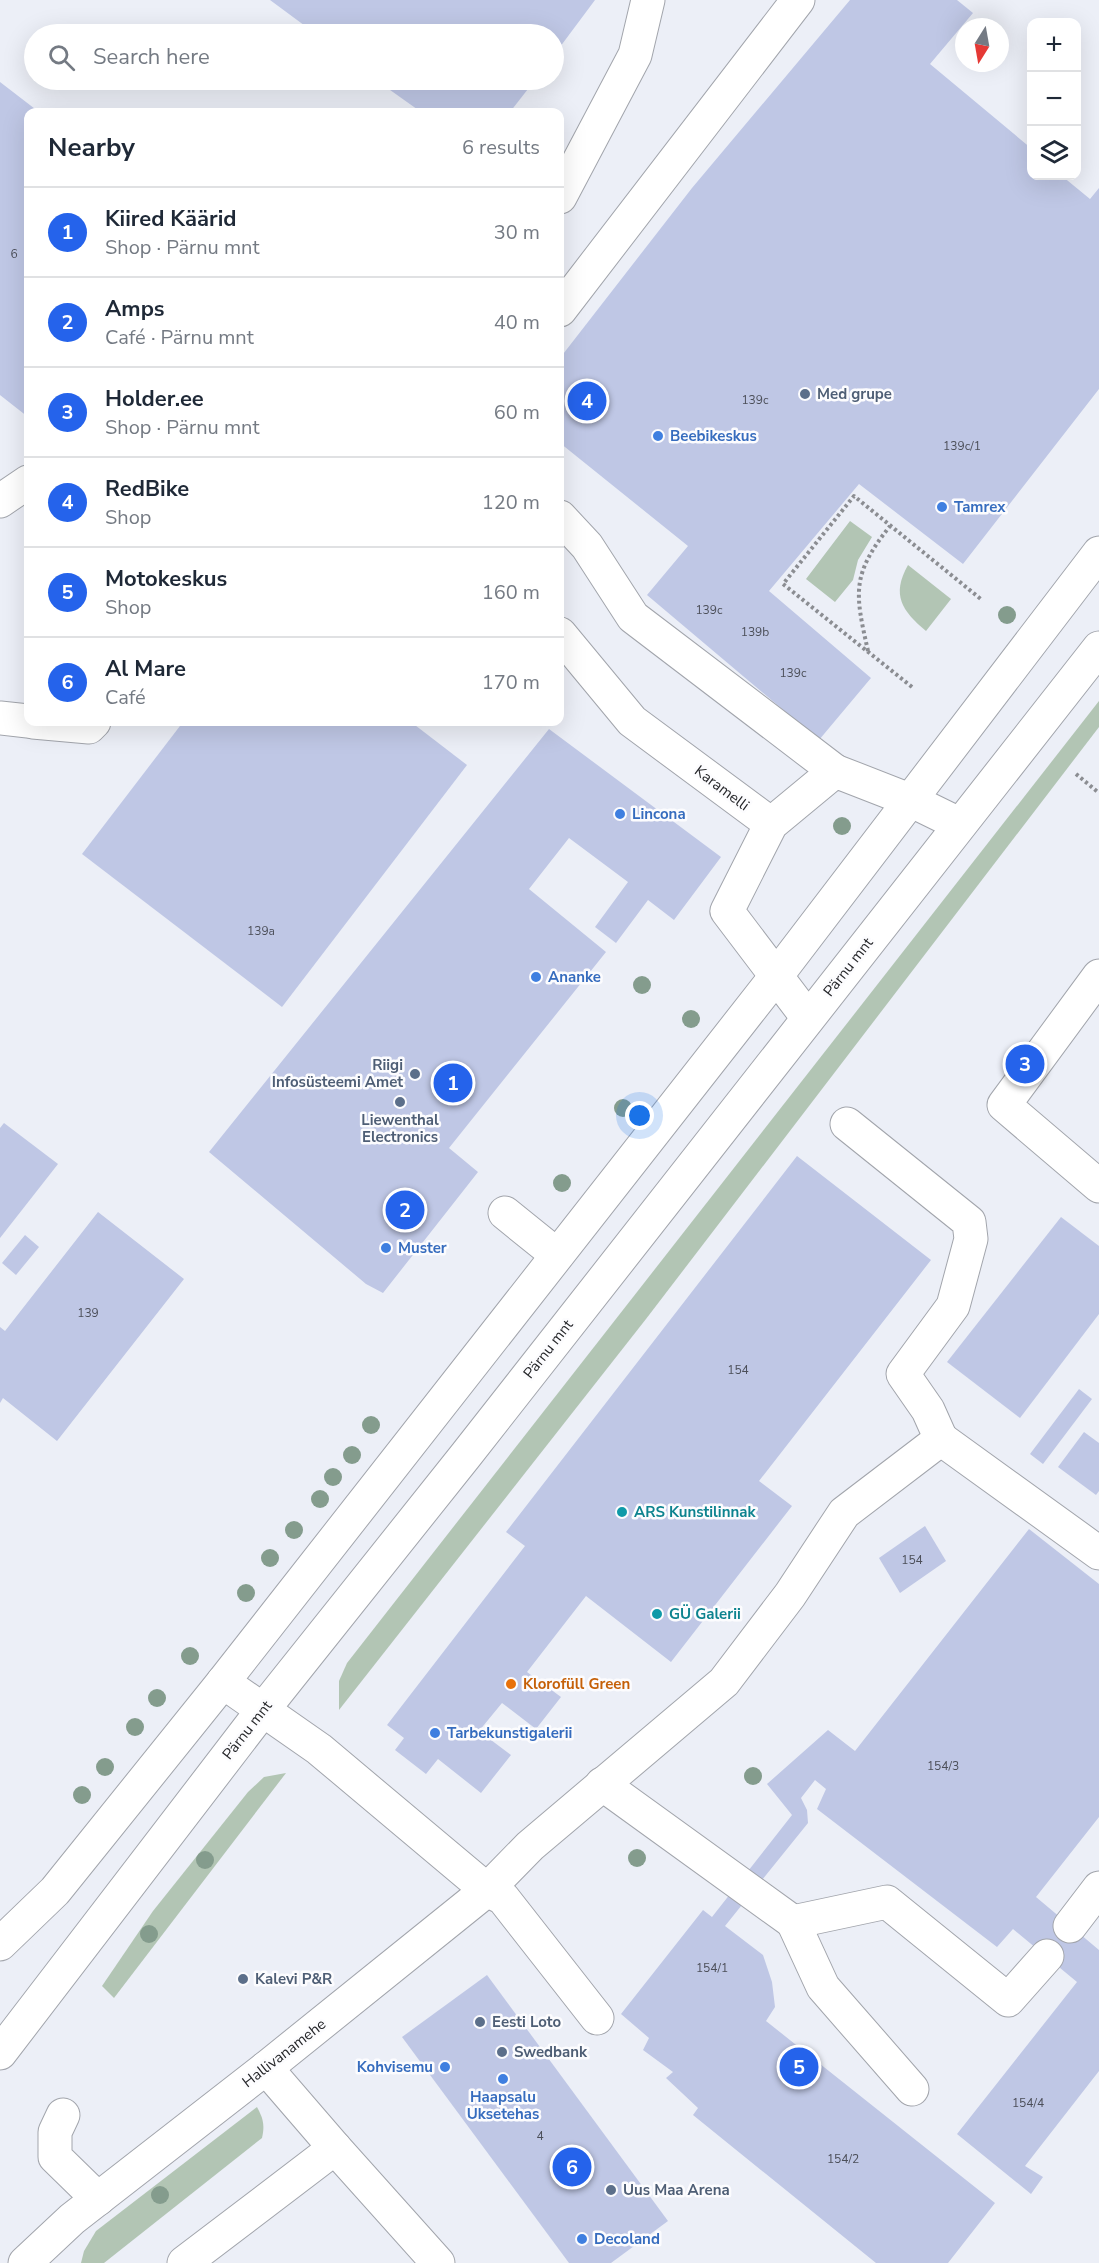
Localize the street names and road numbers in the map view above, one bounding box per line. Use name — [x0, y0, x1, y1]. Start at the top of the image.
street label: Karamelli — [691, 761, 753, 815]
street label: Pärnu mnt — [819, 933, 878, 1001]
street label: Pärnu mnt — [519, 1315, 578, 1383]
street label: Pärnu mnt — [218, 1696, 277, 1764]
street label: Hallivanamehe — [238, 2014, 330, 2092]

